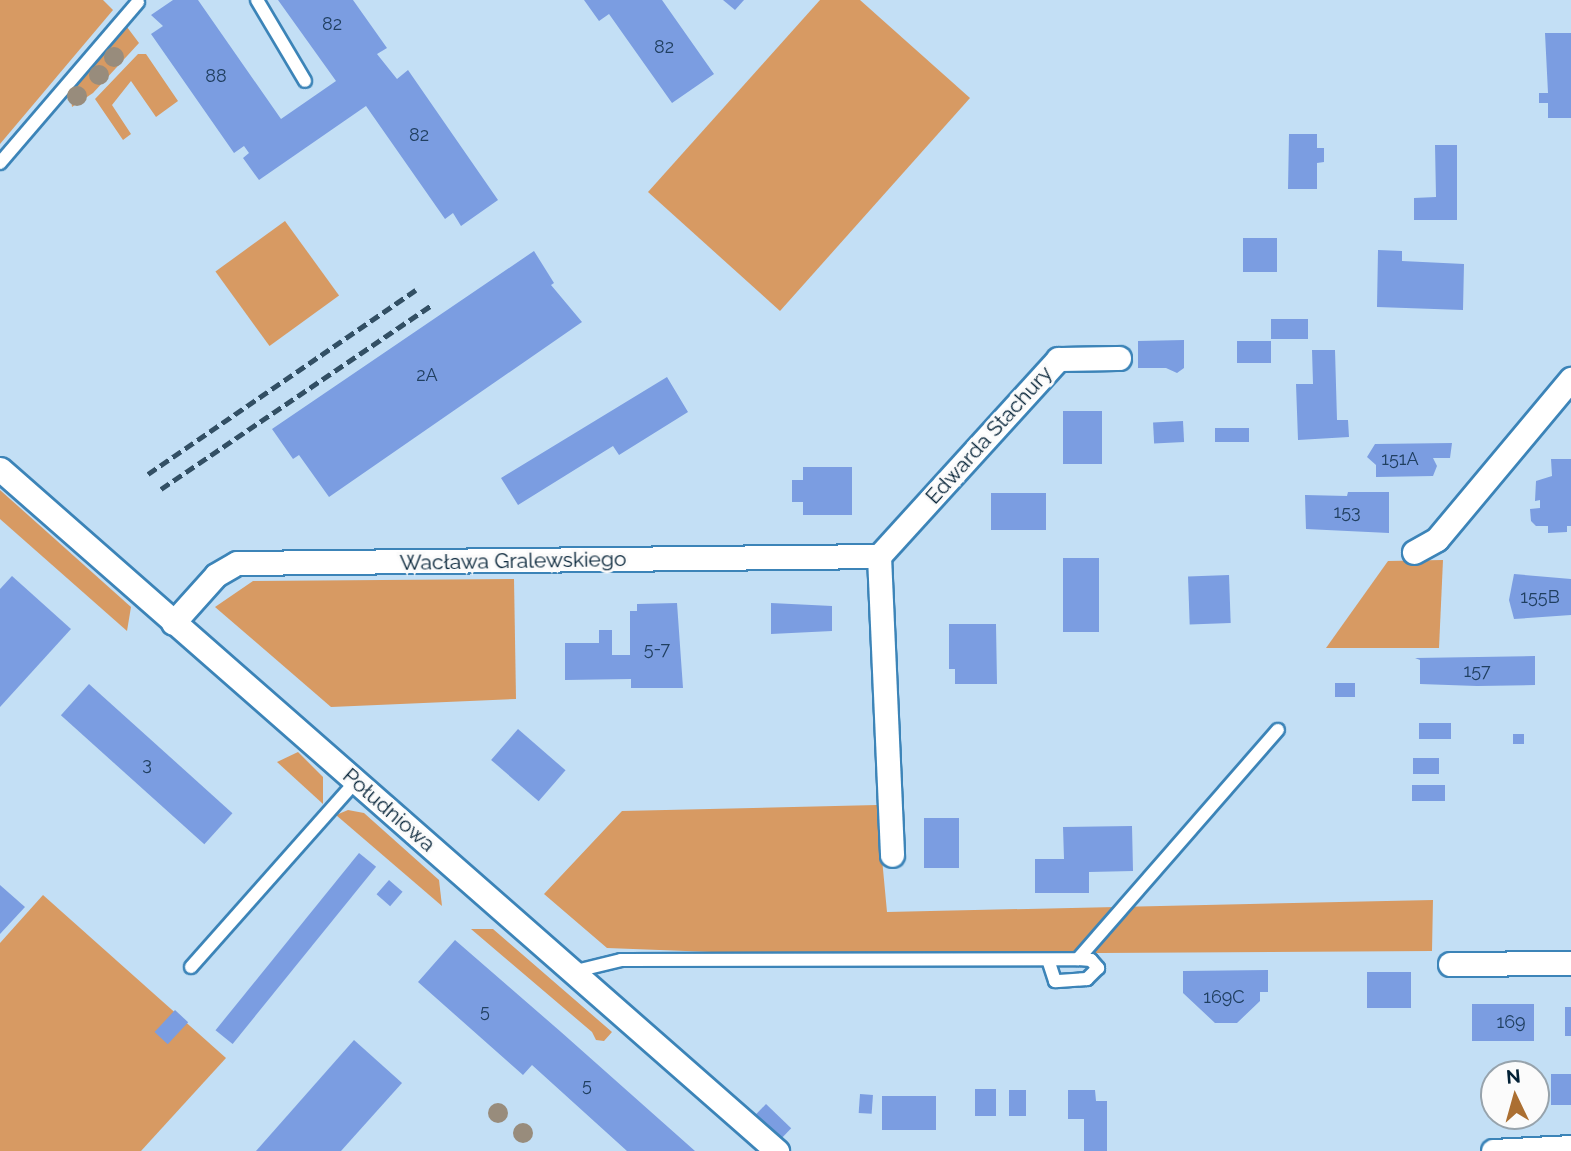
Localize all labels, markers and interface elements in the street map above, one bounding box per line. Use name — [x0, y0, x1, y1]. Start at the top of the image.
house number: 82 — [322, 13, 342, 35]
house number: 82 — [654, 36, 674, 58]
house number: 88 — [205, 65, 227, 87]
house number: 82 — [409, 124, 429, 146]
street label: Edwarda Stachury — [920, 361, 1058, 509]
house number: 2A — [416, 364, 438, 386]
house number: 151A — [1381, 448, 1419, 470]
house number: 153 — [1333, 501, 1361, 523]
street label: Wacława Gralewskiego — [399, 546, 627, 576]
house number: 155B — [1520, 586, 1560, 608]
house number: 5-7 — [644, 638, 670, 660]
house number: 157 — [1463, 660, 1491, 682]
house number: 3 — [142, 753, 152, 775]
street label: Południowa — [338, 763, 440, 857]
house number: 169C — [1203, 986, 1245, 1008]
house number: 5 — [480, 1000, 490, 1022]
house number: 169 — [1496, 1011, 1526, 1033]
north arrow — [1480, 1060, 1550, 1130]
text: N — [1505, 1064, 1522, 1088]
house number: 5 — [582, 1074, 592, 1096]

